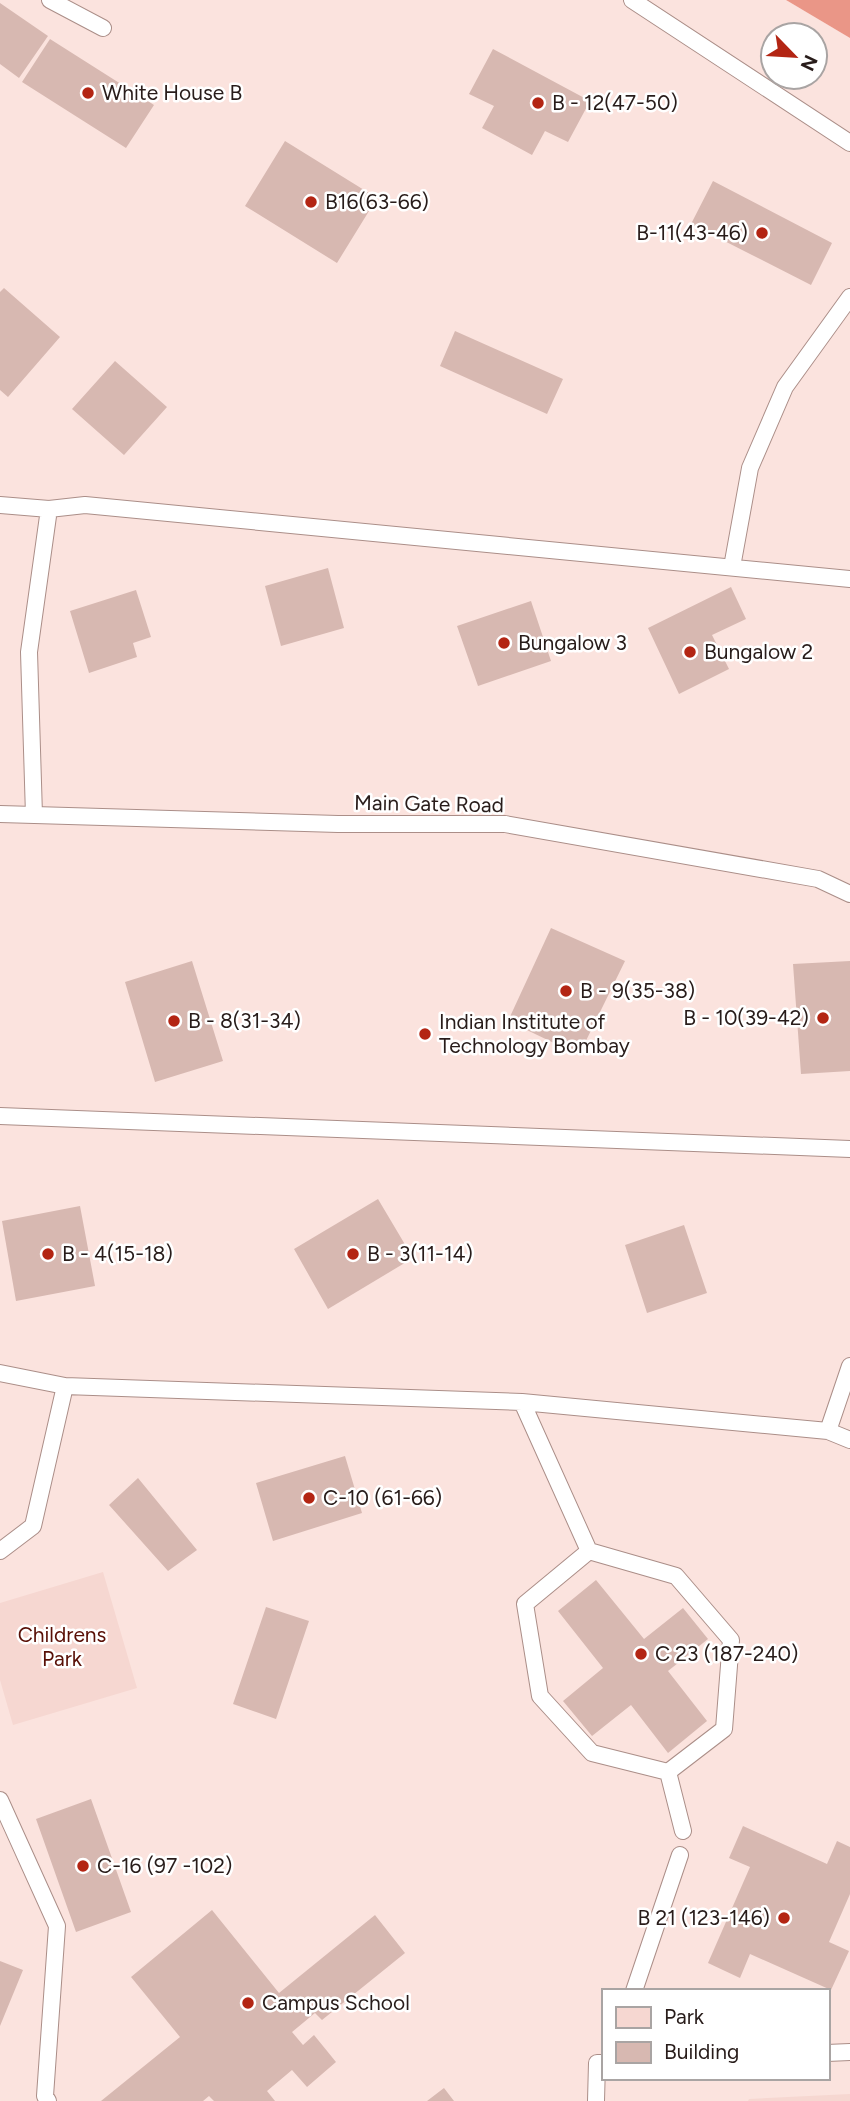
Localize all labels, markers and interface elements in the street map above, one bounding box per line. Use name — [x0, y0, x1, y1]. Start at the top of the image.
north arrow — [759, 21, 829, 91]
text: N — [795, 51, 822, 74]
place label: White House B — [102, 80, 242, 105]
marker: White House B — [80, 85, 96, 101]
place label: B - 12(47-50) — [552, 90, 678, 115]
marker: B - 12(47-50) — [530, 95, 546, 111]
place label: B16(63-66) — [325, 189, 429, 214]
marker: B16(63-66) — [303, 194, 319, 210]
place label: B-11(43-46) — [636, 220, 748, 245]
marker: B-11(43-46) — [754, 225, 770, 241]
place label: Bungalow 3 — [518, 630, 627, 655]
marker: Bungalow 3 — [496, 635, 512, 651]
place label: Bungalow 2 — [704, 639, 813, 664]
marker: Bungalow 2 — [682, 644, 698, 660]
street label: Main Gate Road — [354, 790, 504, 817]
place label: B - 9(35-38) — [580, 978, 695, 1003]
marker: B - 9(35-38) — [558, 983, 574, 999]
place label: B - 10(39-42) — [683, 1005, 809, 1030]
place label: B - 8(31-34) — [188, 1008, 301, 1033]
place label: Indian Institute of Technology Bombay — [439, 1009, 630, 1058]
marker: B - 10(39-42) — [815, 1010, 831, 1026]
marker: B - 8(31-34) — [166, 1013, 182, 1029]
marker: Indian Institute of Technology Bombay — [417, 1026, 433, 1042]
place label: B - 4(15-18) — [62, 1241, 173, 1266]
place label: B - 3(11-14) — [367, 1241, 473, 1266]
marker: B - 4(15-18) — [40, 1246, 56, 1262]
marker: B - 3(11-14) — [345, 1246, 361, 1262]
place label: C-10 (61-66) — [323, 1485, 442, 1510]
marker: C-10 (61-66) — [301, 1490, 317, 1506]
park label: Childrens Park — [18, 1622, 106, 1671]
place label: C 23 (187-240) — [655, 1641, 798, 1666]
marker: C 23 (187-240) — [633, 1646, 649, 1662]
place label: C-16 (97 -102) — [97, 1853, 232, 1878]
marker: C-16 (97 -102) — [75, 1858, 91, 1874]
place label: B 21 (123-146) — [637, 1905, 770, 1930]
marker: B 21 (123-146) — [776, 1910, 792, 1926]
legend — [602, 1989, 829, 2080]
place label: Campus School — [262, 1990, 410, 2015]
marker: Campus School — [240, 1995, 256, 2011]
text: Park — [664, 2004, 705, 2029]
text: Building — [664, 2039, 739, 2064]

